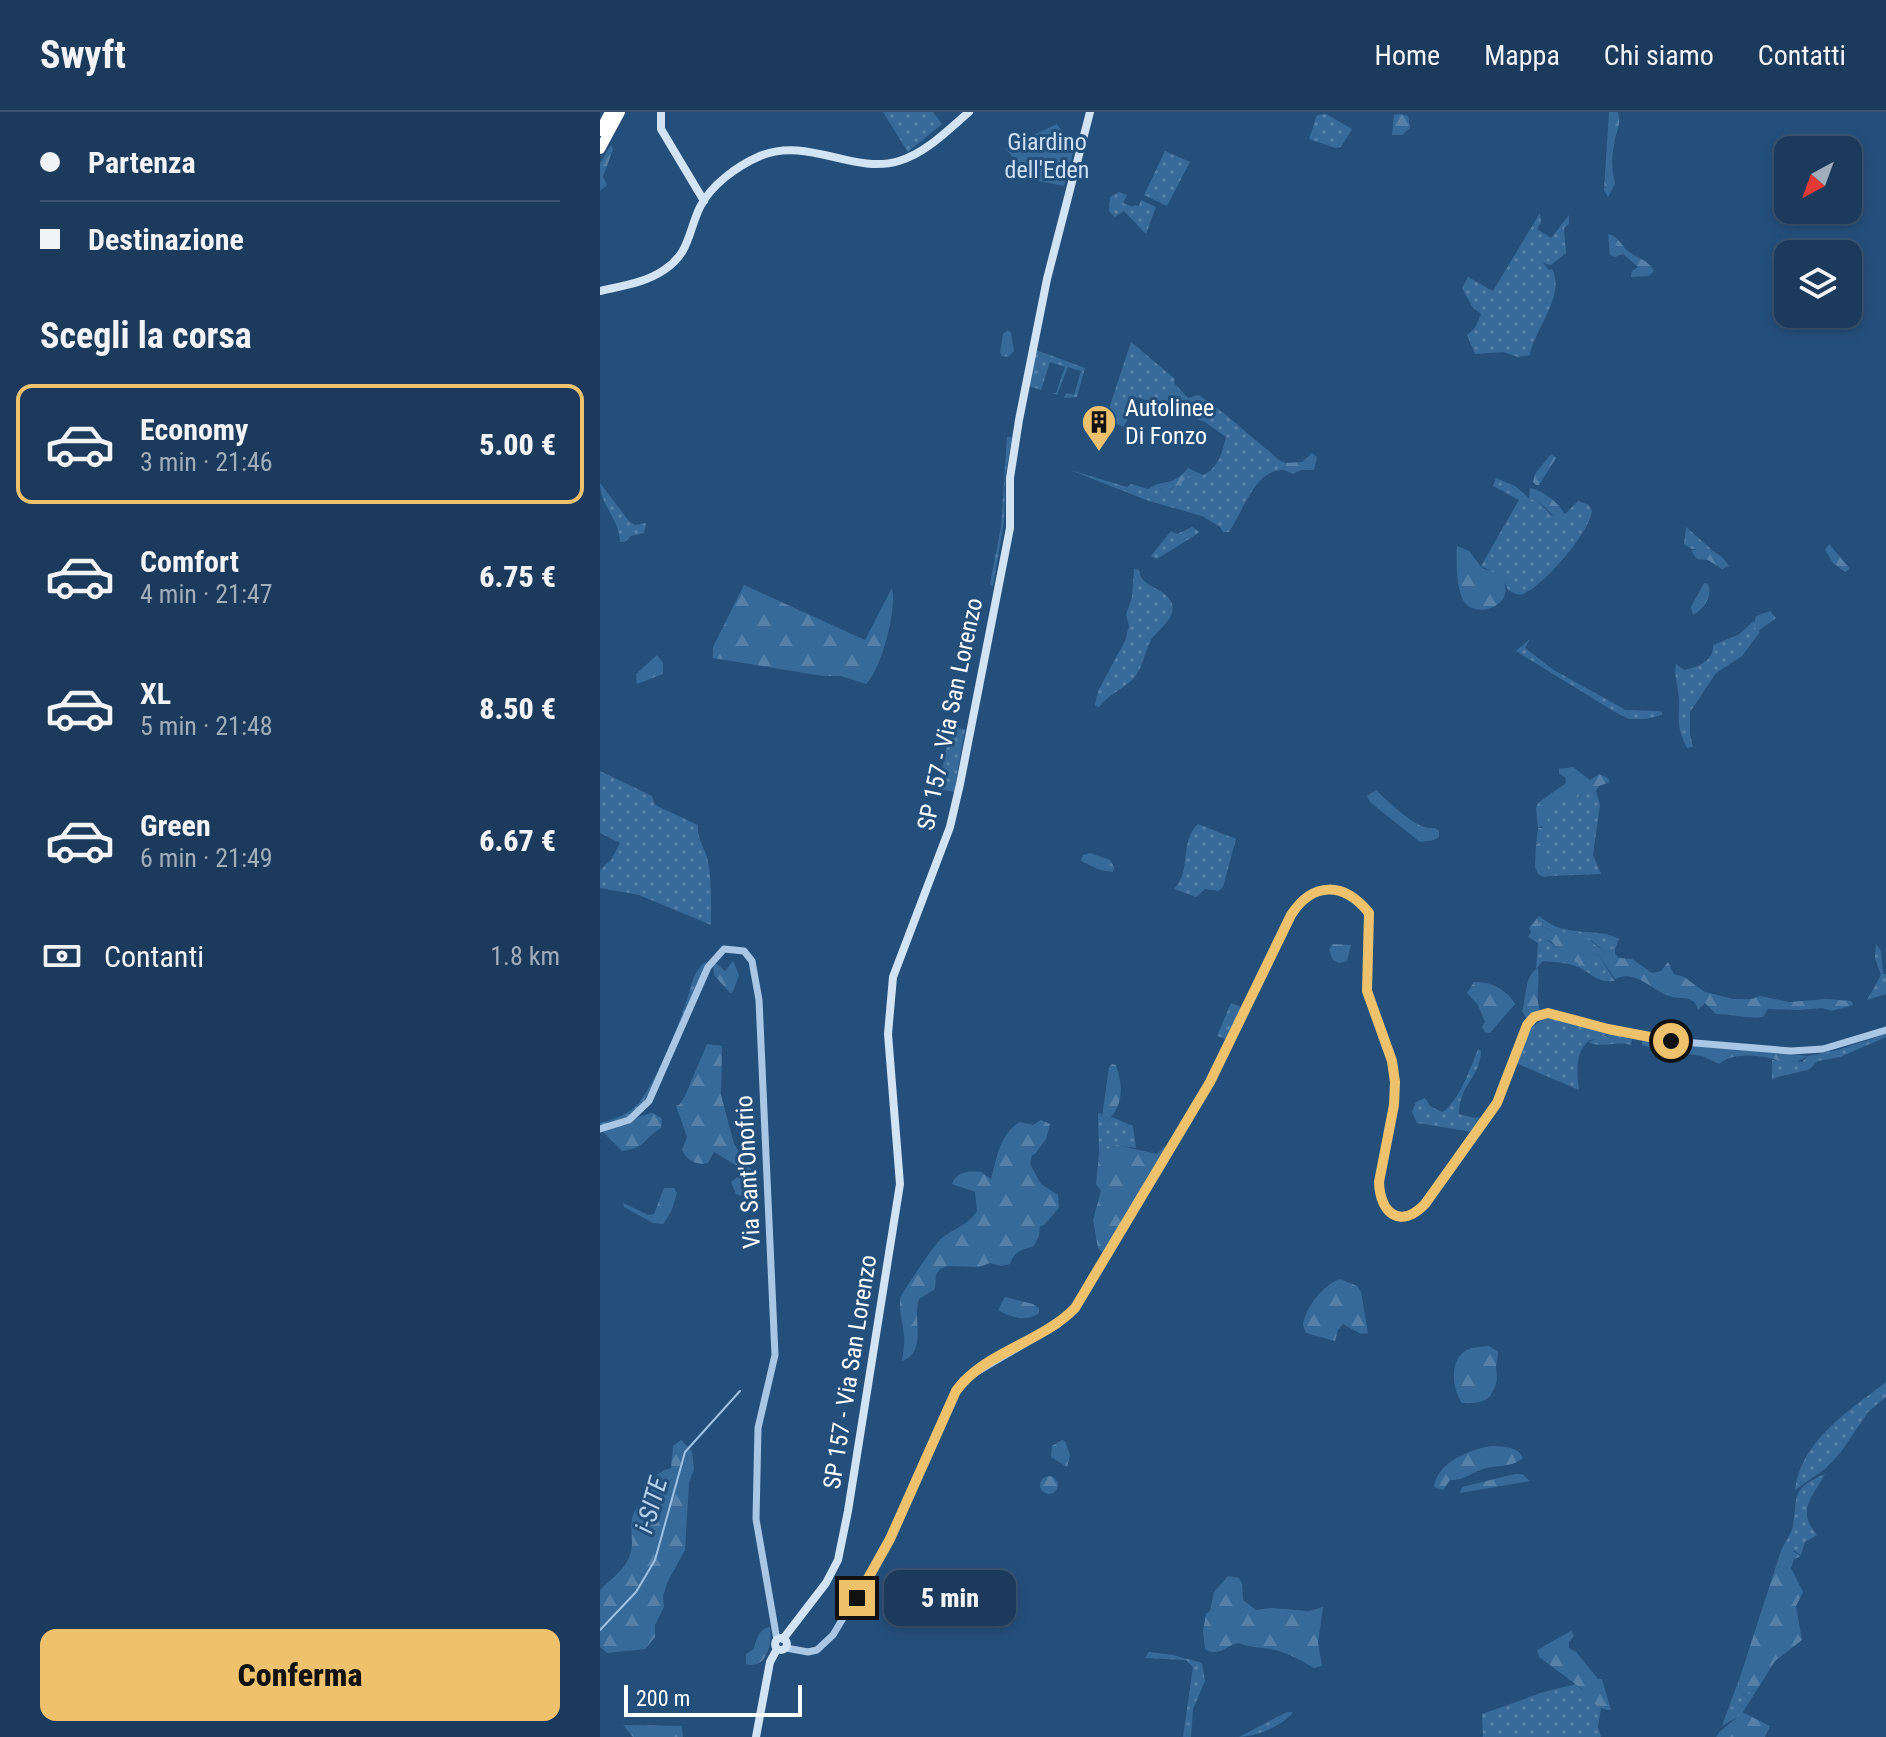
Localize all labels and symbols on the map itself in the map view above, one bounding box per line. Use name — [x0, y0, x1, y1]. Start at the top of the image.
park label: Giardino dell'Eden — [1005, 128, 1089, 184]
north arrow — [1774, 136, 1862, 224]
place label: Autolinee Di Fonzo — [1125, 394, 1214, 450]
building icon: Autolinee Di Fonzo — [1080, 403, 1118, 453]
street label: SP 157 - Via San Lorenzo — [912, 595, 988, 833]
route start — [1653, 1023, 1689, 1059]
street label: Via Sant'Onofrio — [730, 1095, 766, 1249]
street label: SP 157 - Via San Lorenzo — [818, 1253, 882, 1491]
water label: i-SITE — [629, 1472, 674, 1536]
callout: 5 min — [885, 1570, 1017, 1626]
route end — [839, 1580, 875, 1616]
scale bar — [624, 1681, 802, 1717]

